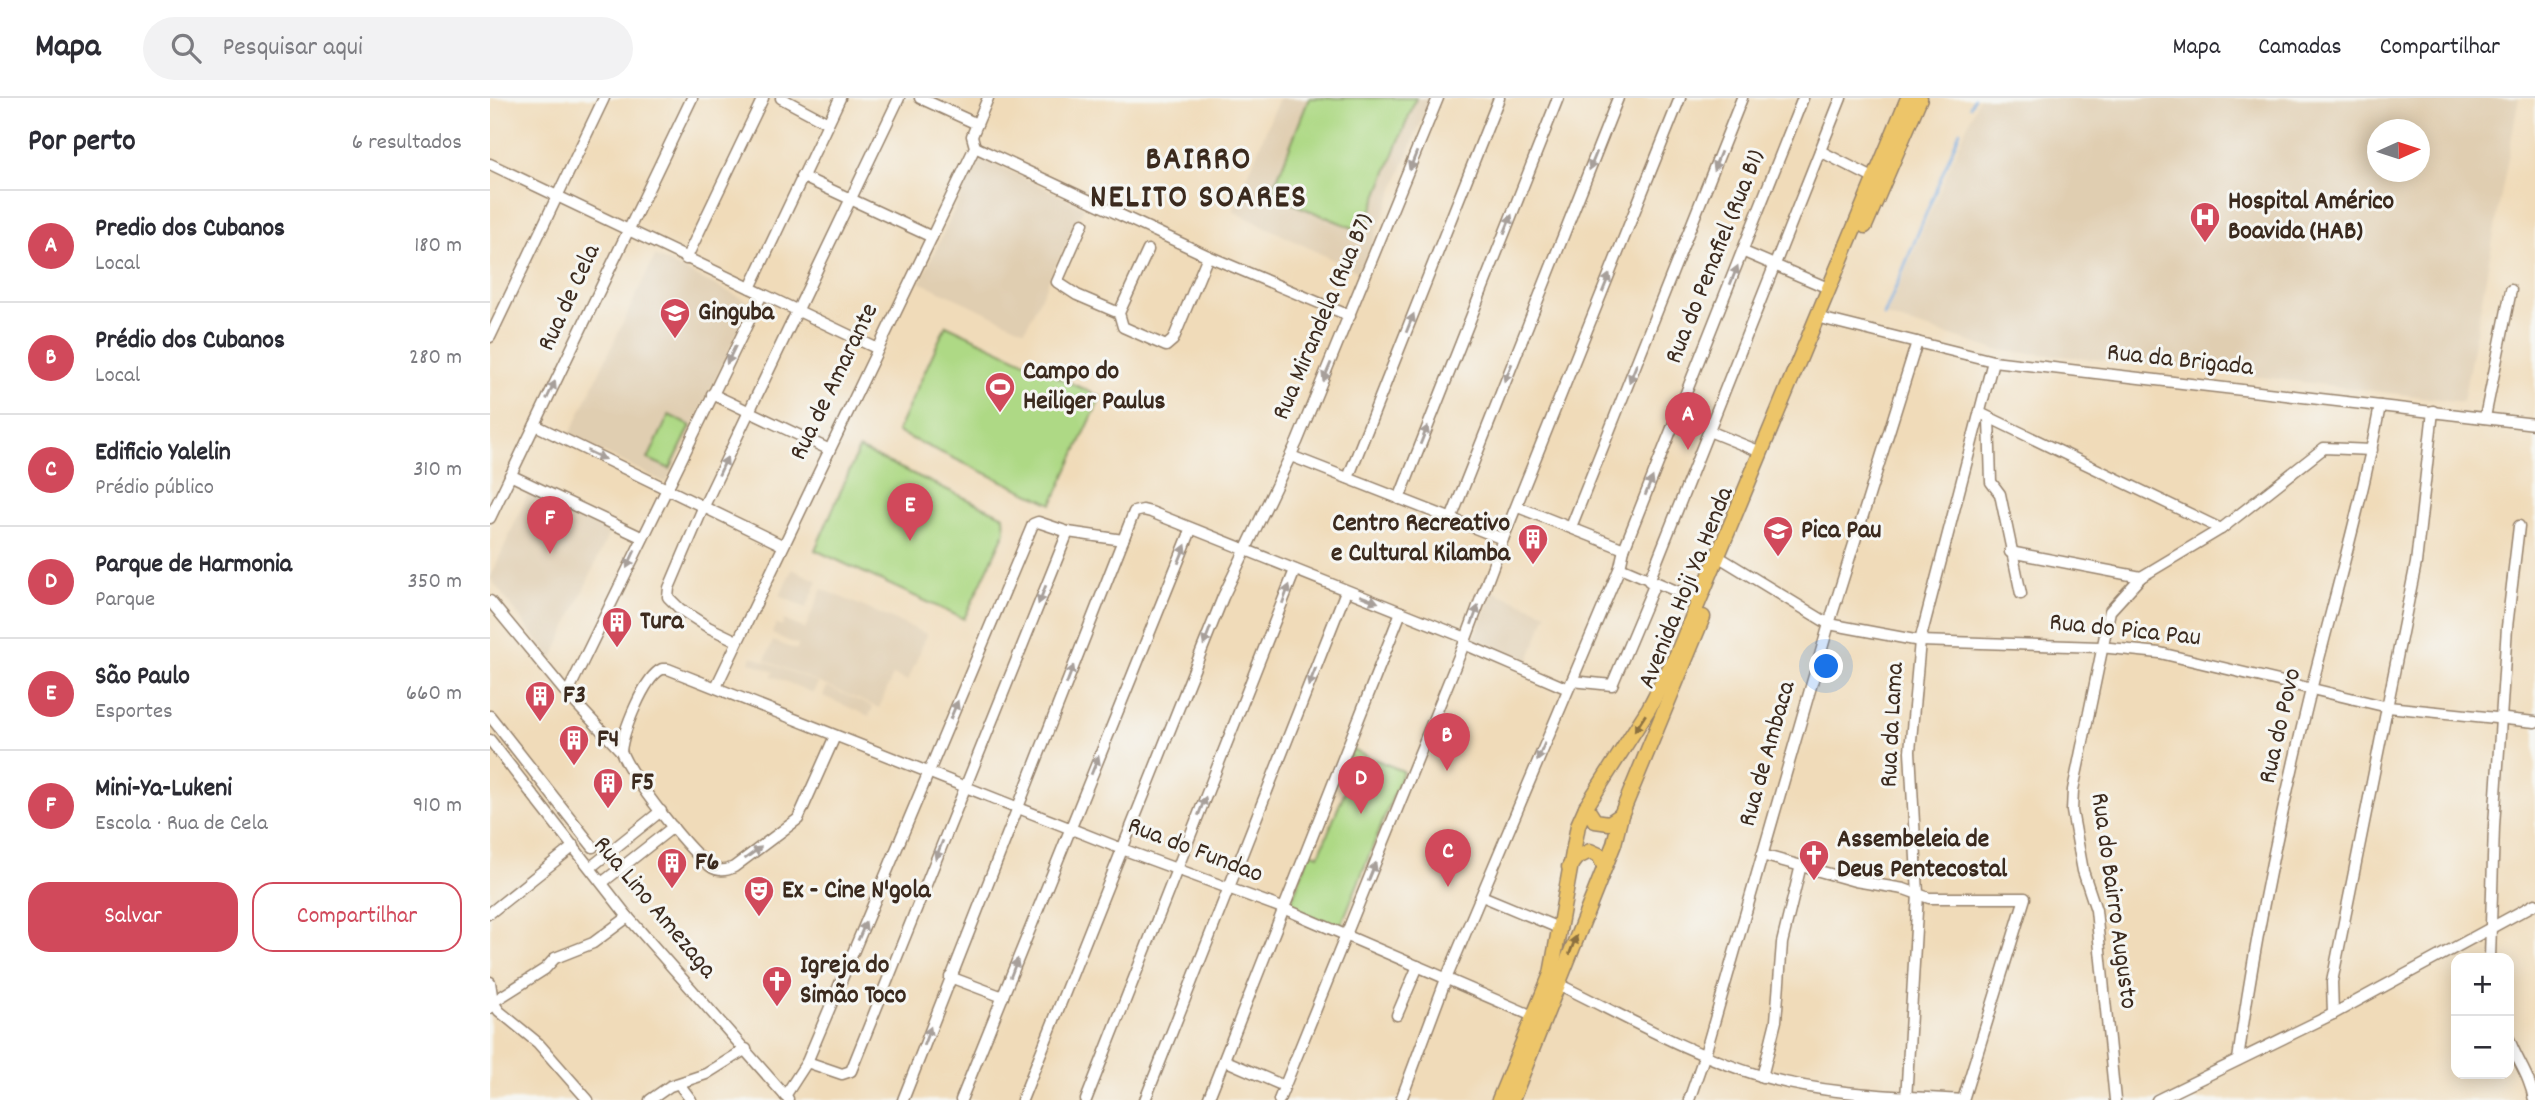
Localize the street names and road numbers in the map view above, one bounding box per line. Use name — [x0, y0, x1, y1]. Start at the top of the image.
street label: Rua do Penafiel (Rua B1) — [1656, 144, 1776, 370]
street label: Rua Mirandela (Rua B7) — [1264, 208, 1384, 426]
street label: Rua de Cela — [529, 238, 611, 358]
street label: Rua de Amarante — [781, 297, 889, 467]
street label: Rua da Brigada — [2105, 335, 2256, 387]
street label: Avenida Hoji Ya Henda — [1630, 481, 1745, 695]
street label: Rua do Pica Pau — [2047, 605, 2203, 657]
street label: Rua da Lama — [1871, 661, 1915, 789]
street label: Rua do Povo — [2250, 665, 2312, 787]
street label: Rua de Ambaca — [1730, 676, 1807, 831]
street label: Rua do Bairro Augusto — [2080, 791, 2146, 1011]
street label: Rua do Fundao — [1122, 808, 1268, 894]
street label: Rua Lino Amezaga — [583, 829, 725, 988]

